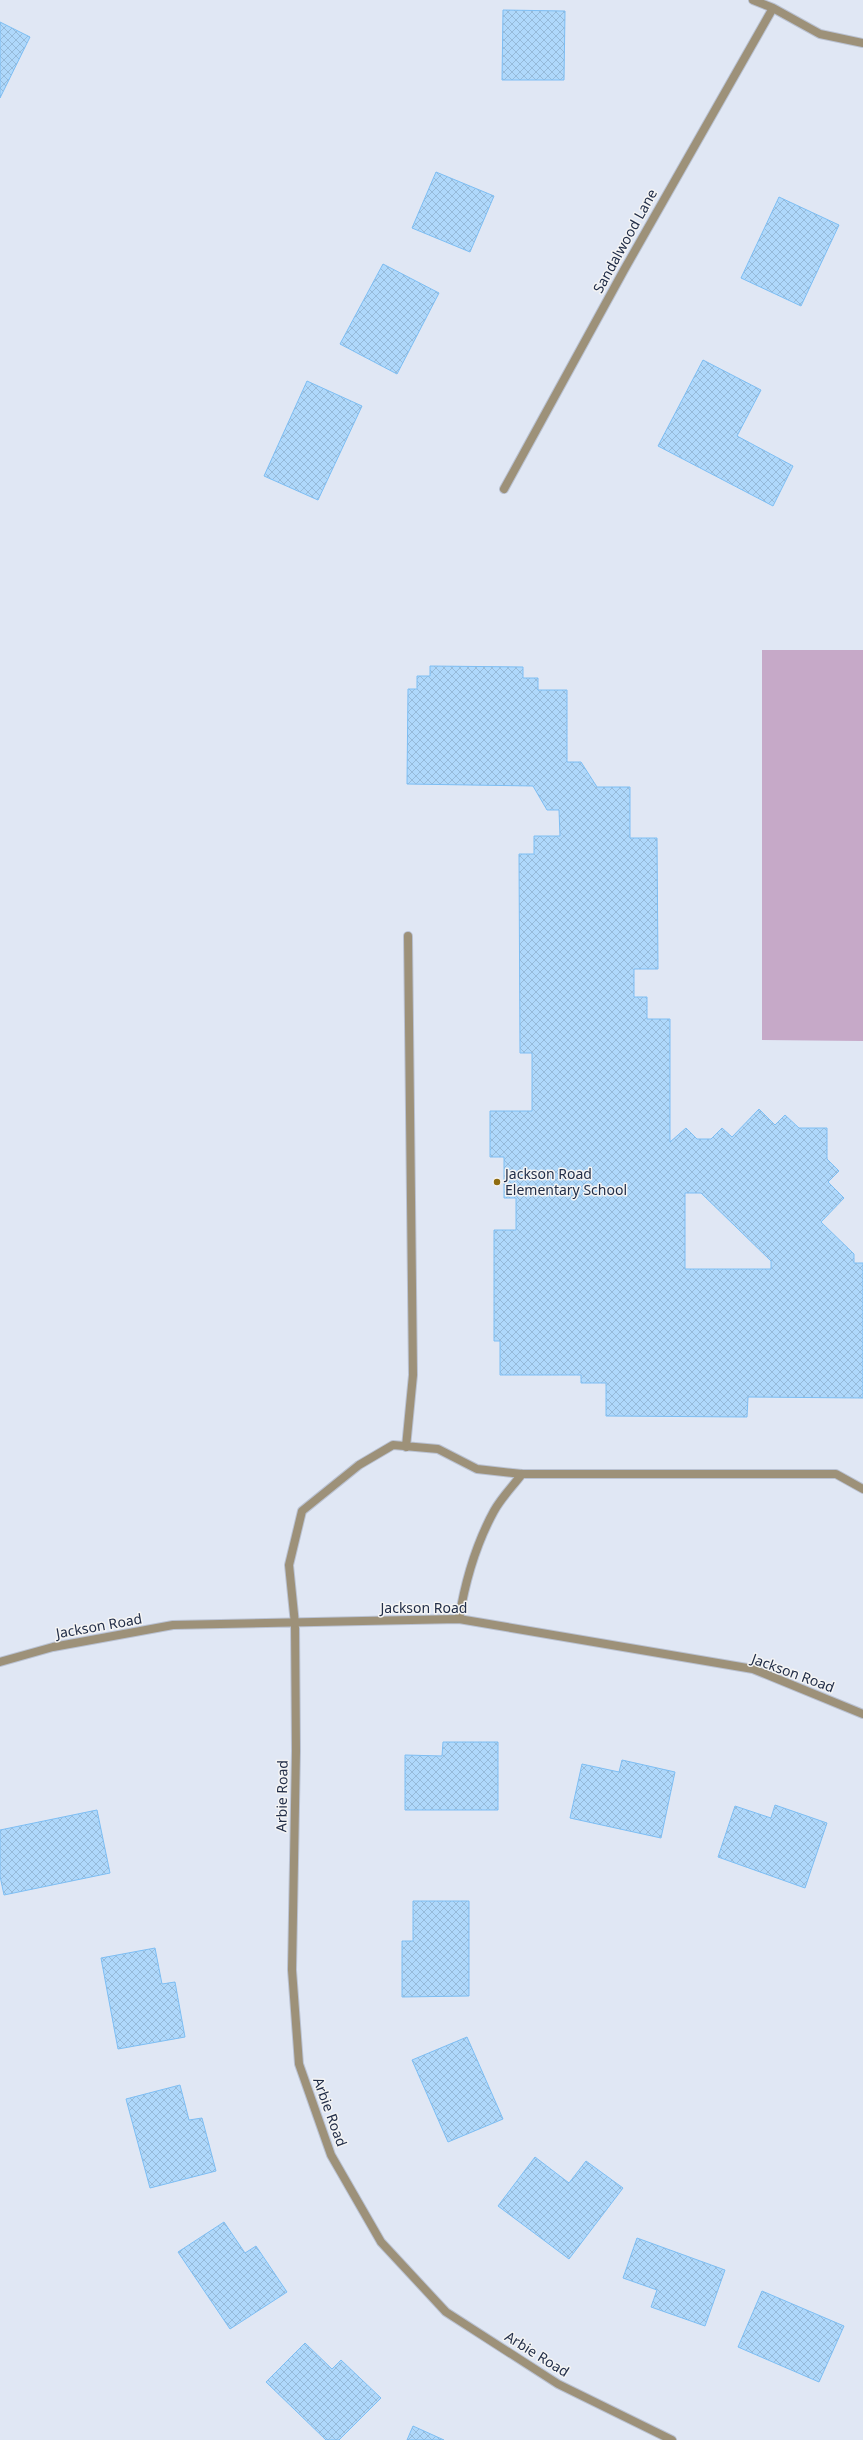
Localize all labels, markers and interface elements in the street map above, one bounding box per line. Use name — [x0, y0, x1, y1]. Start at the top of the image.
street label: Sandalwood Lane — [588, 185, 661, 296]
place label: Jackson Road Elementary School — [503, 1164, 627, 1199]
marker: Jackson Road Elementary School — [492, 1177, 502, 1187]
street label: Jackson Road — [379, 1598, 467, 1617]
street label: Jackson Road — [52, 1609, 143, 1643]
street label: Jackson Road — [747, 1648, 837, 1696]
street label: Arbie Road — [271, 1760, 292, 1832]
street label: Arbie Road — [309, 2075, 352, 2149]
street label: Arbie Road — [502, 2326, 573, 2381]

